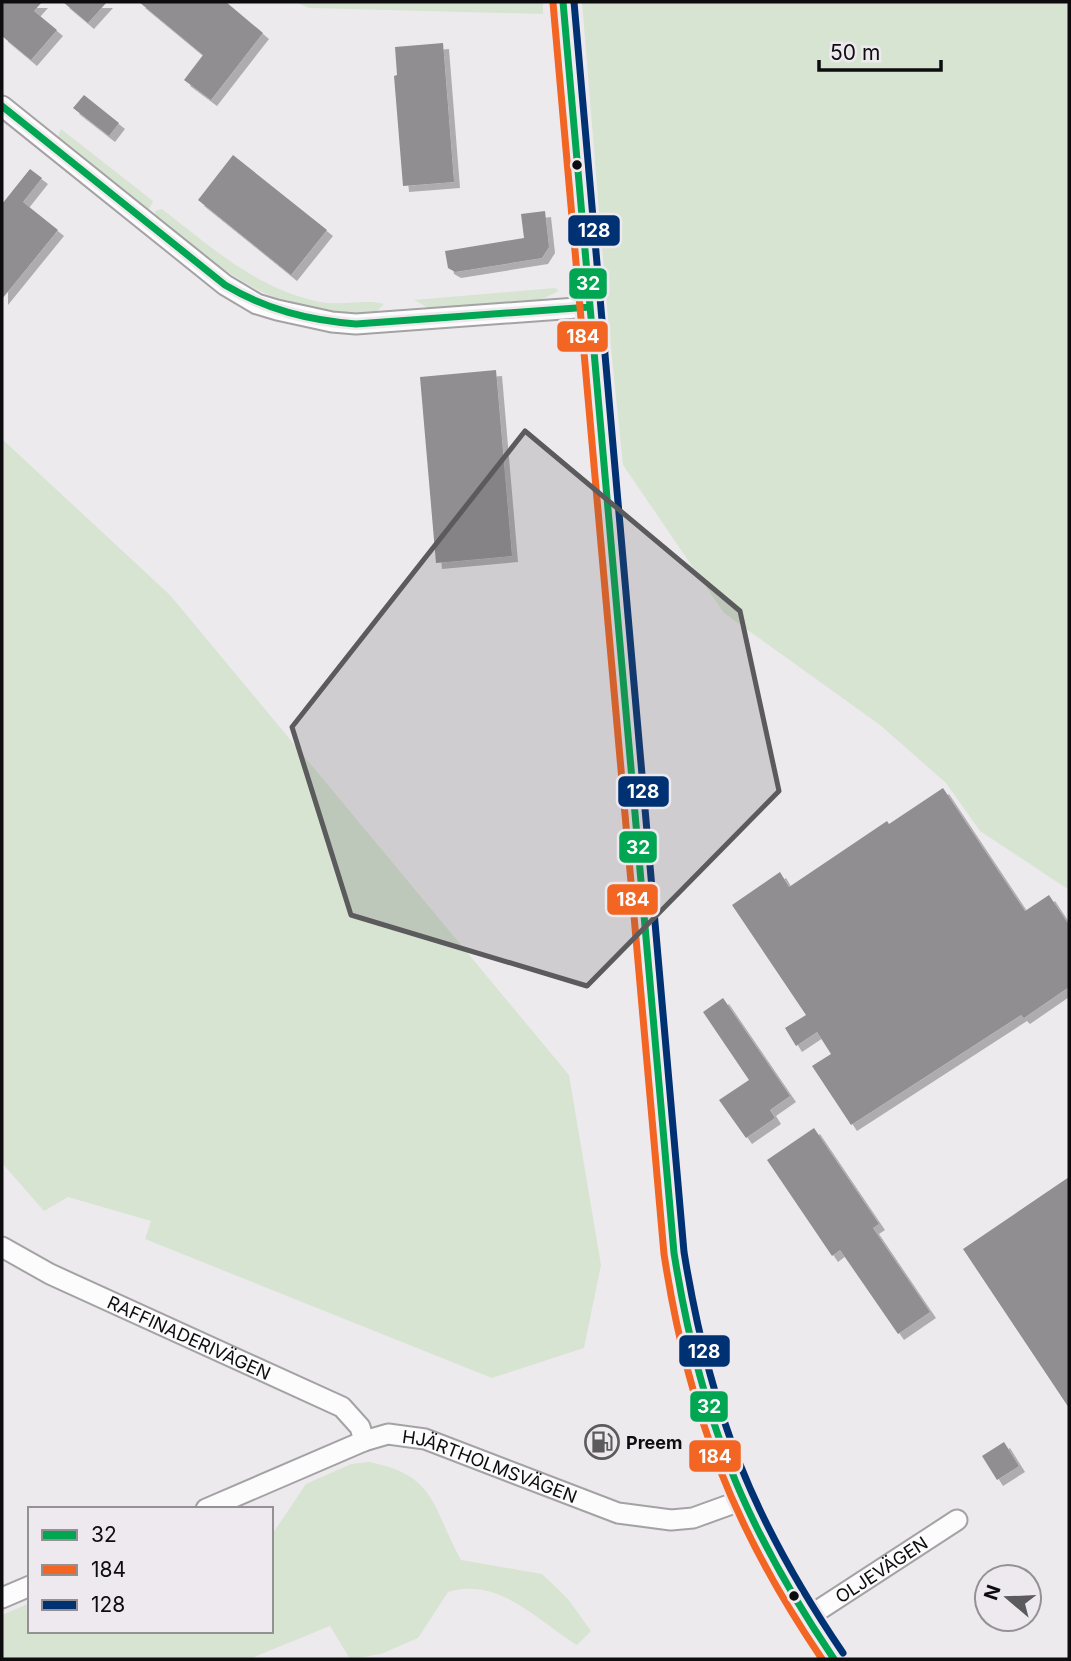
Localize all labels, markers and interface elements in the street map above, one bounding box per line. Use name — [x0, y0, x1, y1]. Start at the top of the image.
scale bar — [819, 28, 942, 72]
text: 50 m — [830, 40, 880, 65]
unlabelled marker — [570, 158, 584, 172]
line badge: 128 — [567, 214, 621, 247]
text: 128 — [578, 219, 610, 242]
line badge: 32 — [568, 267, 608, 300]
text: 32 — [576, 272, 600, 295]
line badge: 184 — [556, 320, 609, 353]
text: 184 — [566, 325, 600, 348]
line badge: 128 — [617, 775, 670, 808]
text: 128 — [627, 780, 659, 803]
line badge: 32 — [618, 830, 658, 864]
text: 32 — [626, 836, 650, 859]
line badge: 184 — [606, 883, 659, 916]
text: 184 — [616, 888, 650, 911]
street label: RAFFINADERIVÄGEN — [104, 1291, 274, 1384]
line badge: 128 — [678, 1334, 731, 1368]
text: 128 — [688, 1340, 720, 1363]
line badge: 32 — [689, 1390, 729, 1423]
text: 32 — [697, 1395, 721, 1418]
fuel station icon: Preem — [583, 1423, 621, 1461]
street label: HJÄRTHOLMSVÄGEN — [401, 1426, 580, 1507]
place label: Preem — [626, 1432, 682, 1453]
line badge: 184 — [688, 1439, 742, 1473]
text: 184 — [698, 1445, 732, 1468]
legend — [28, 1507, 273, 1633]
text: 32 — [91, 1522, 117, 1547]
street label: OLJEVÄGEN — [831, 1532, 931, 1607]
text: 184 — [91, 1557, 126, 1582]
north arrow — [973, 1563, 1043, 1633]
text: N — [979, 1582, 1006, 1603]
unlabelled marker — [787, 1589, 801, 1603]
text: 128 — [91, 1592, 125, 1617]

